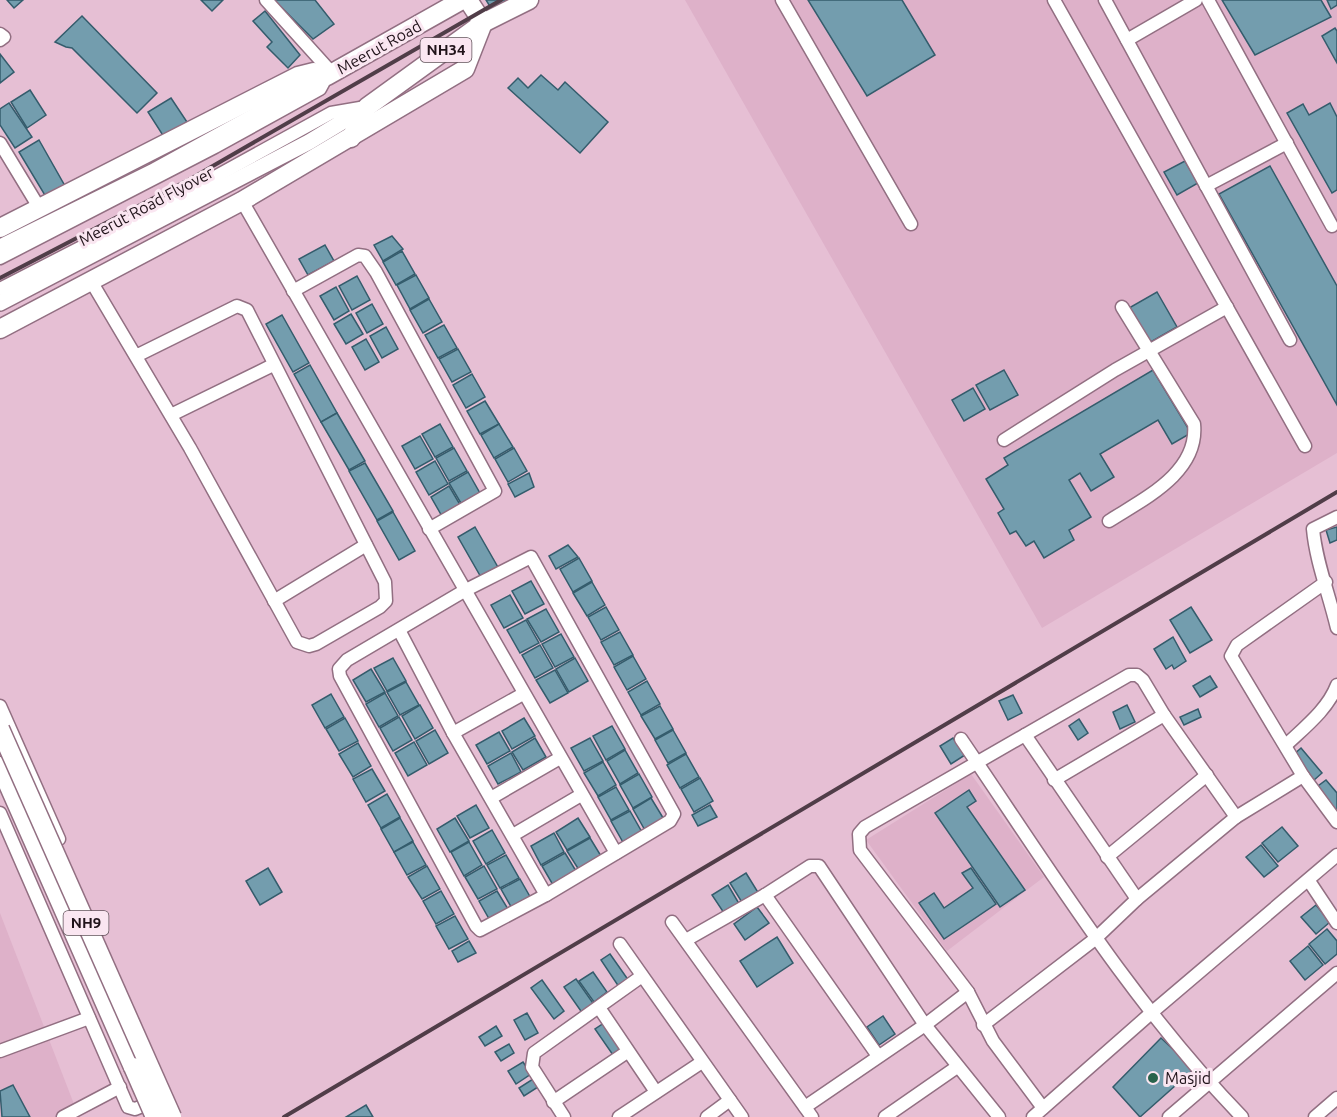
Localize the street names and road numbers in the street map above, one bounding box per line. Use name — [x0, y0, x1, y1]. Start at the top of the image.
street label: Meerut Road — [334, 16, 424, 78]
road number: NH34 — [420, 38, 472, 62]
street label: Meerut Road Flyover — [76, 163, 216, 249]
road number: NH9 — [64, 911, 109, 935]

